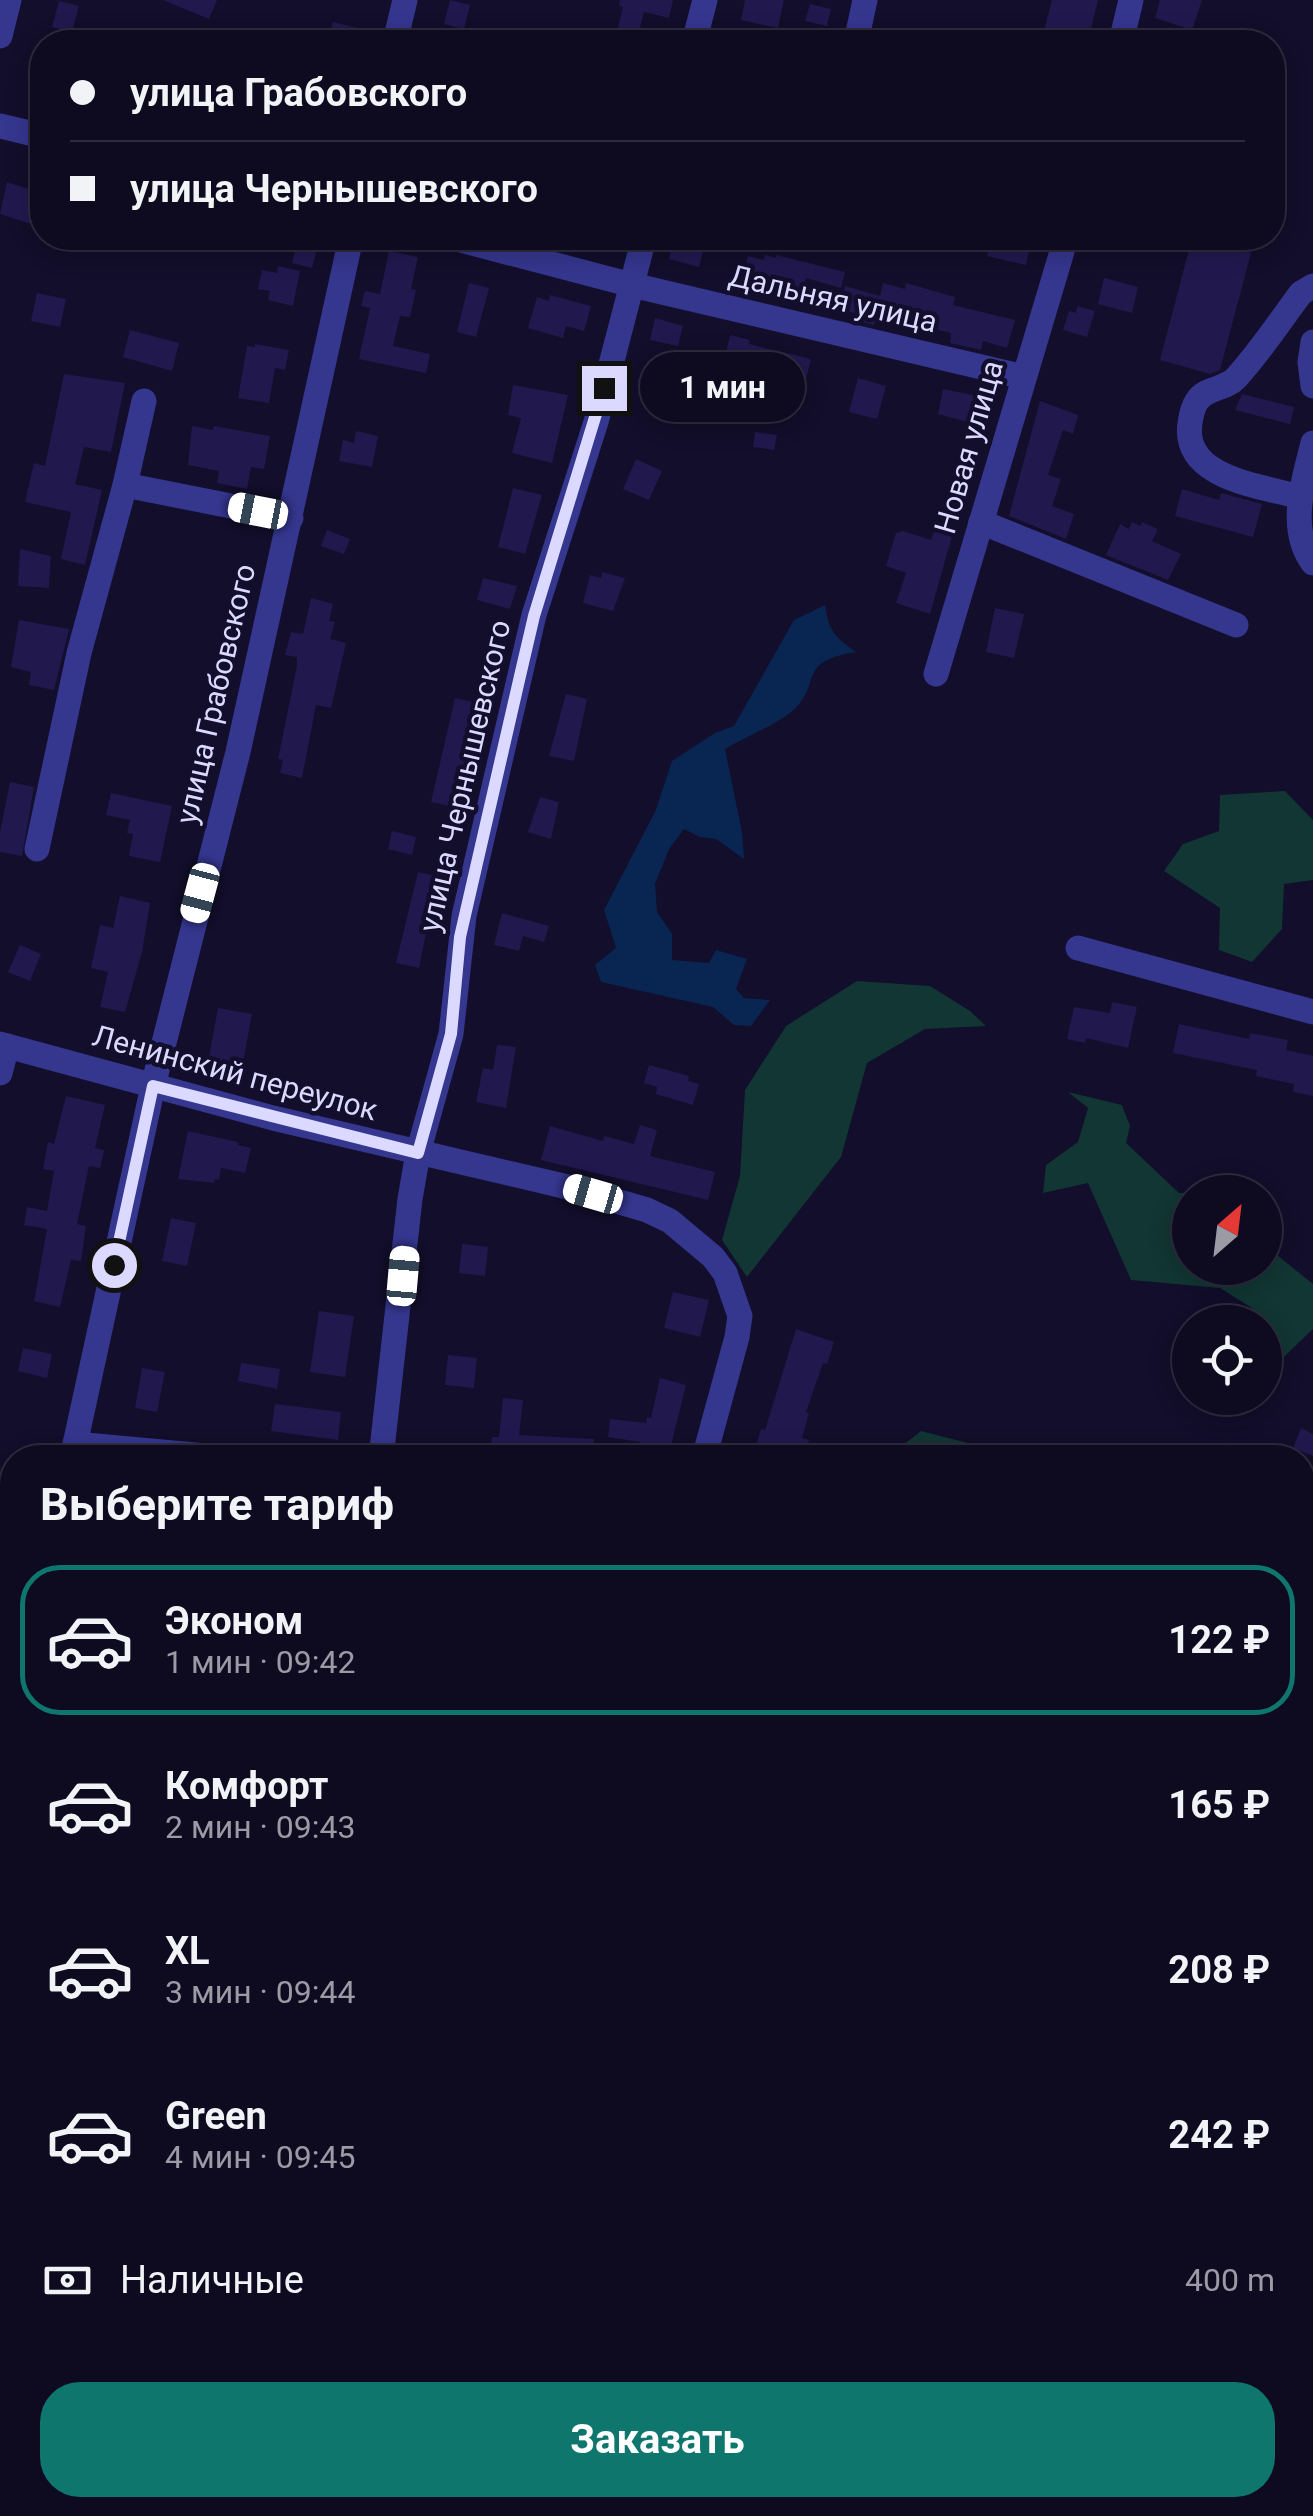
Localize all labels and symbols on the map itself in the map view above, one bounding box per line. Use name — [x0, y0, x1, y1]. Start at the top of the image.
street label: Дальняя улица — [726, 258, 941, 339]
callout: 1 мин — [639, 353, 804, 423]
street label: Новая улица — [927, 356, 1010, 537]
route end — [582, 366, 627, 411]
car — [226, 491, 290, 531]
street label: улица Грабовского — [169, 561, 262, 827]
street label: улица Чернышевского — [412, 616, 517, 935]
car — [178, 860, 222, 926]
street label: Ленинский переулок — [89, 1018, 381, 1127]
car — [560, 1171, 626, 1217]
north arrow — [1172, 1175, 1282, 1285]
route start — [92, 1243, 137, 1288]
car — [385, 1245, 421, 1307]

